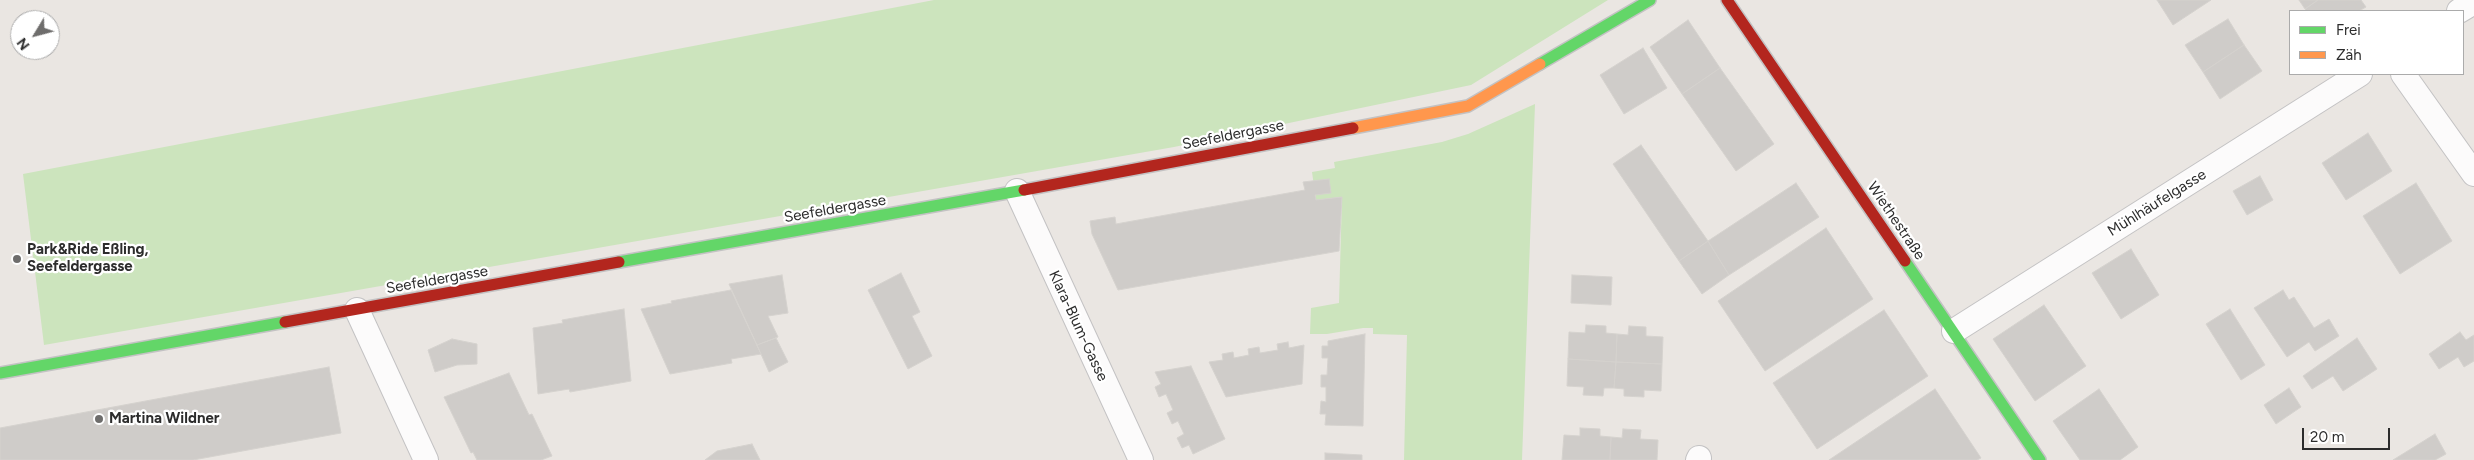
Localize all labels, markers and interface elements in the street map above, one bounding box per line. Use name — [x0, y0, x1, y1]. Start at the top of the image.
north arrow — [10, 10, 60, 60]
legend — [2289, 10, 2464, 75]
text: Frei — [2336, 21, 2361, 39]
text: N — [13, 34, 33, 53]
text: Zäh — [2336, 46, 2362, 64]
street label: Seefeldergasse — [1181, 116, 1285, 154]
street label: Mühlhäufelgasse — [2104, 166, 2210, 240]
street label: Wiethestraße — [1863, 179, 1929, 263]
street label: Seefeldergasse — [783, 191, 887, 227]
place label: Park&Ride Eßling, Seefeldergasse — [27, 241, 148, 276]
marker: Park&Ride Eßling, Seefeldergasse — [11, 253, 23, 265]
street label: Seefeldergasse — [385, 262, 489, 298]
street label: Klara-Blum-Gasse — [1044, 268, 1112, 384]
place label: Martina Wildner — [109, 410, 219, 428]
marker: Martina Wildner — [93, 413, 105, 425]
scale bar — [2304, 418, 2392, 450]
text: 20 m — [2310, 428, 2344, 446]

